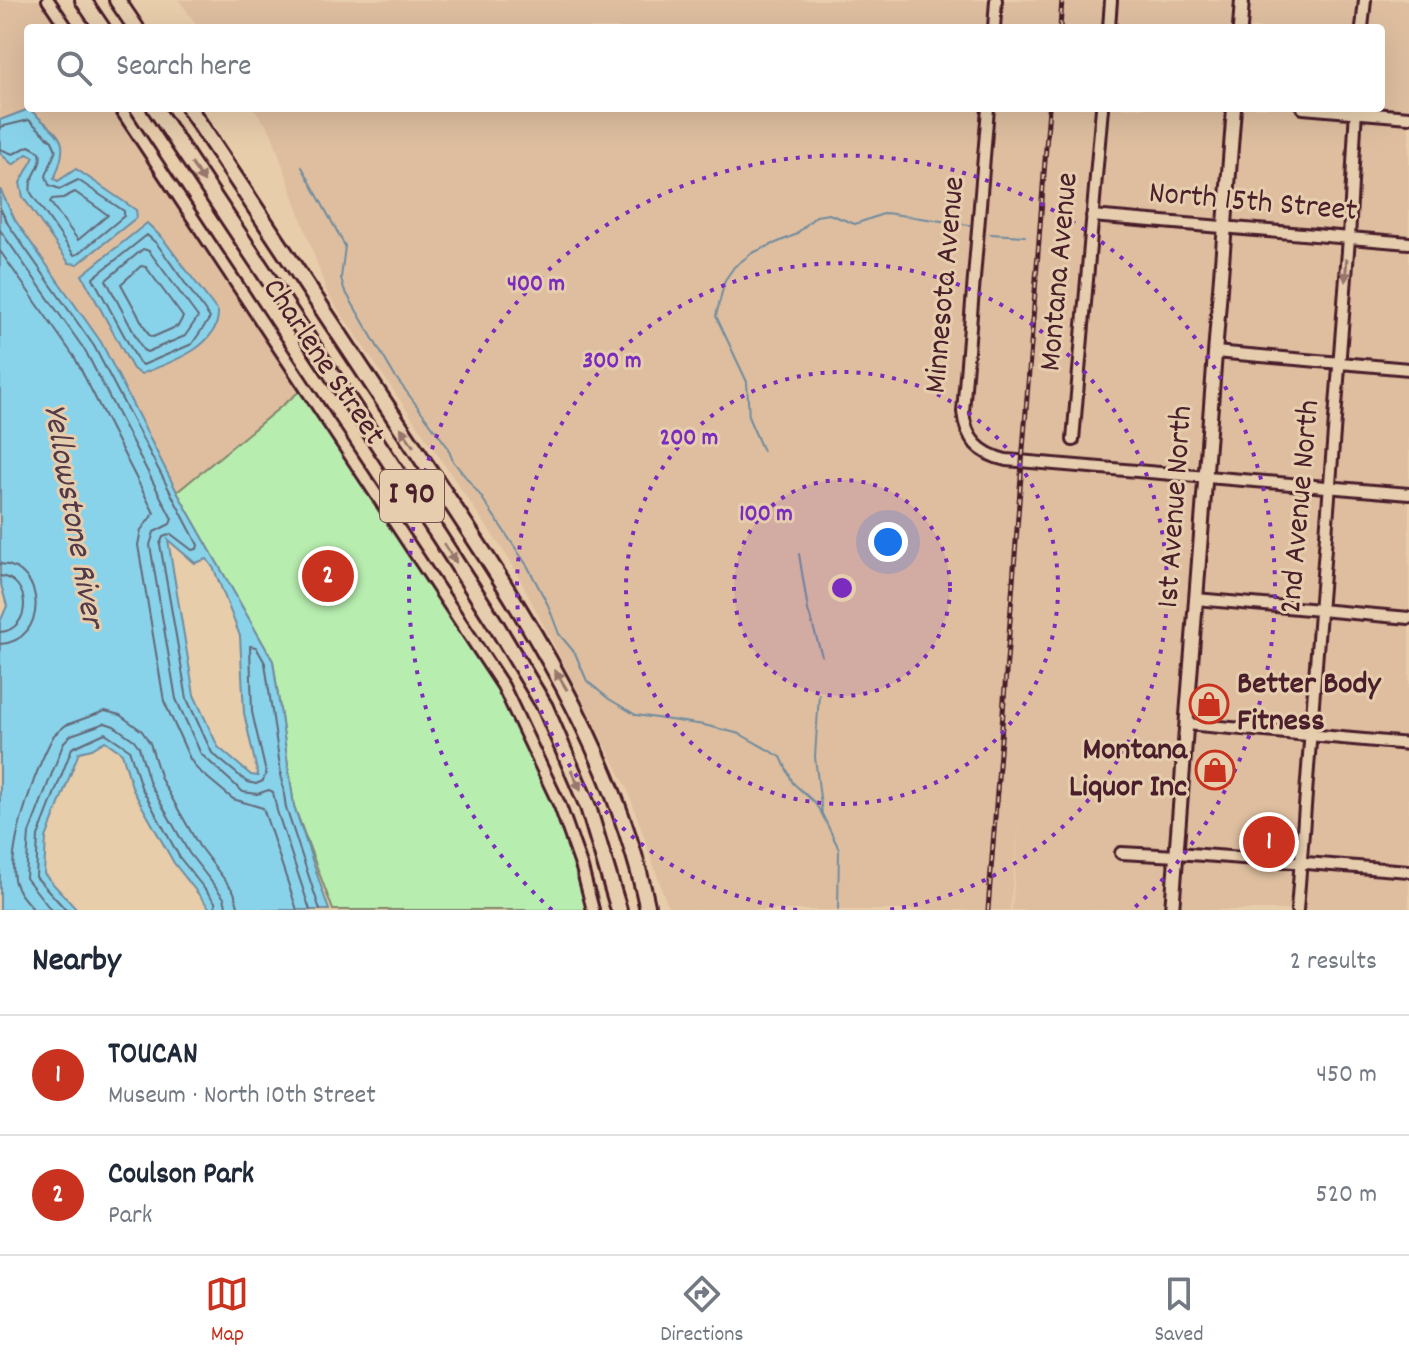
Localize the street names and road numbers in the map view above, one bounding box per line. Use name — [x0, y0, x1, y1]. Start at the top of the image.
street label: Montana Avenue — [1029, 171, 1093, 373]
street label: North 15th Street — [1147, 172, 1359, 236]
street label: Minnesota Avenue — [915, 175, 979, 395]
street label: Charlene Street — [249, 270, 395, 456]
street label: 2nd Avenue North — [1270, 398, 1334, 616]
street label: 1st Avenue North — [1147, 404, 1207, 610]
road number: I 90 — [380, 470, 444, 522]

